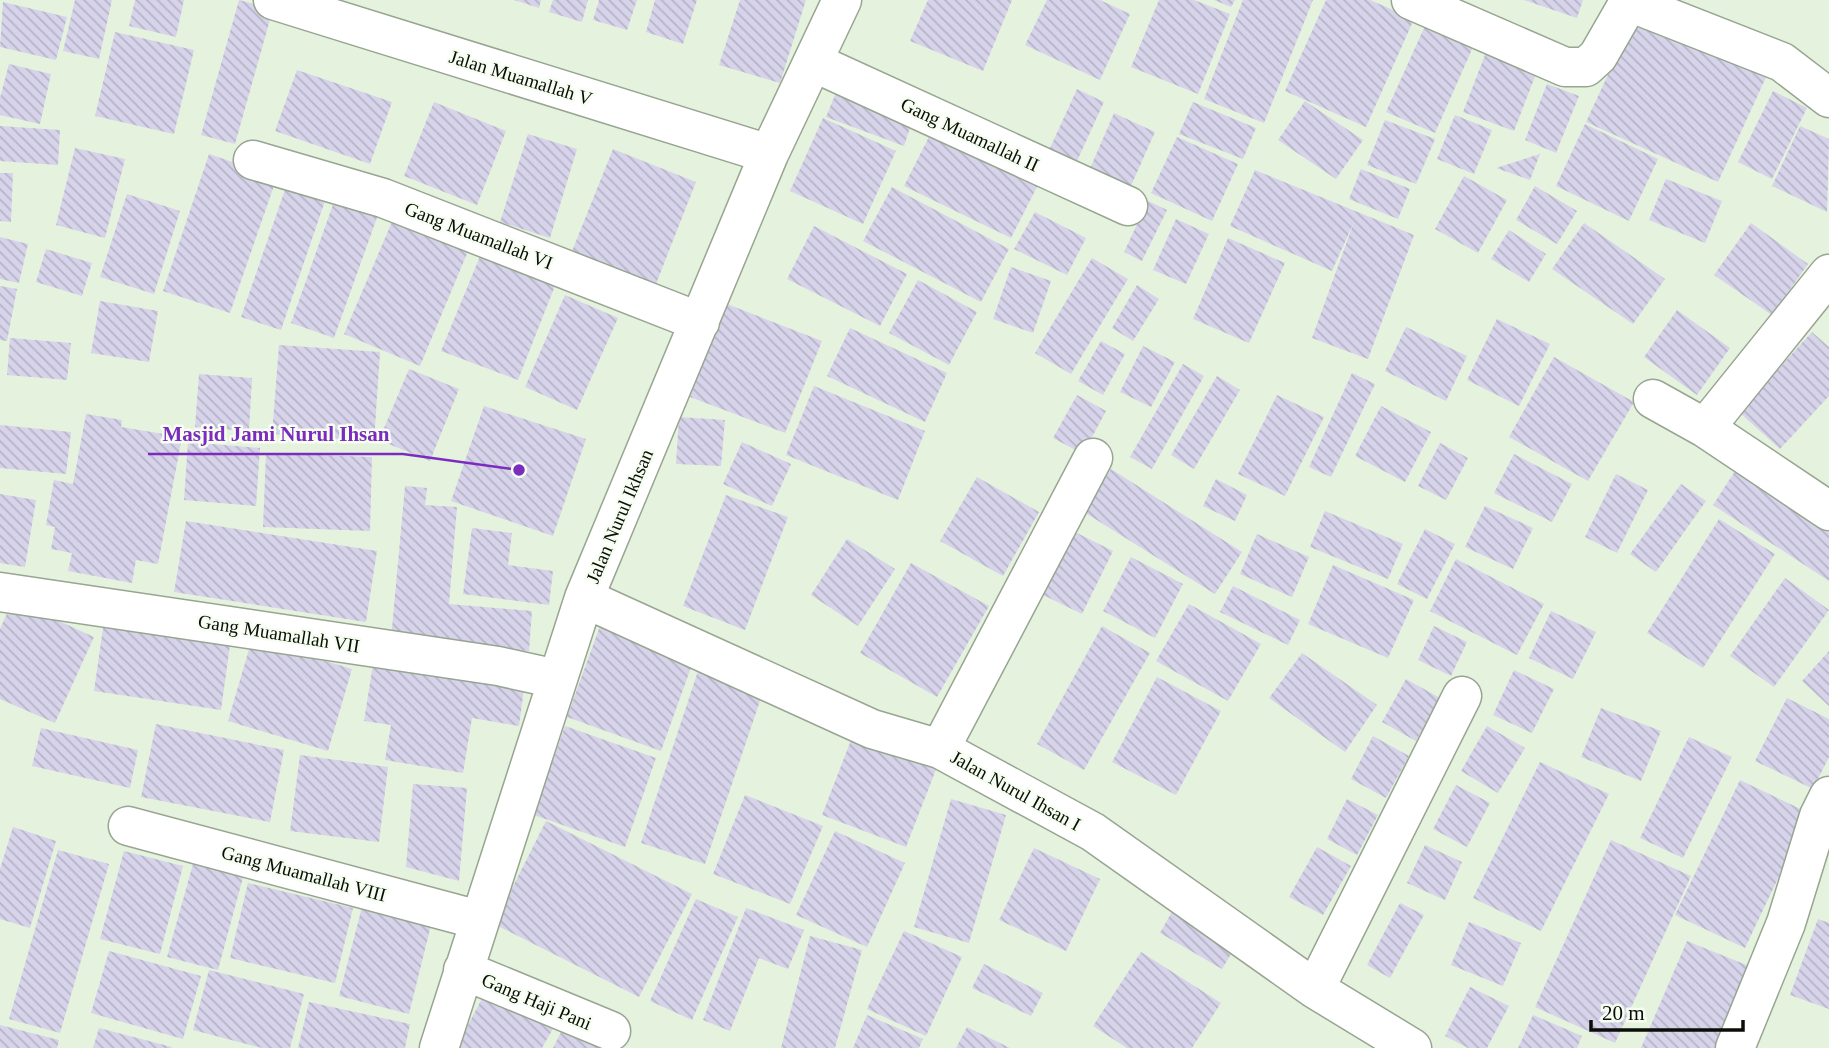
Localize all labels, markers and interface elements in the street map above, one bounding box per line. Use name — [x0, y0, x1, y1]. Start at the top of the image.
street label: Jalan Muamallah V — [447, 46, 595, 109]
street label: Gang Muamallah II — [897, 93, 1042, 176]
street label: Gang Muamallah VI — [402, 198, 556, 273]
callout: Masjid Jami Nurul Ihsan — [148, 412, 403, 454]
text: Masjid Jami Nurul Ihsan — [163, 422, 390, 446]
street label: Jalan Nurul Ikhsan — [582, 446, 657, 586]
street label: Gang Muamallah VII — [197, 610, 361, 657]
street label: Jalan Nurul Ihsan I — [947, 746, 1084, 835]
street label: Gang Muamallah VIII — [219, 841, 388, 906]
street label: Gang Haji Pani — [479, 969, 595, 1034]
scale bar — [1591, 988, 1743, 1032]
text: 20 m — [1602, 1001, 1645, 1025]

